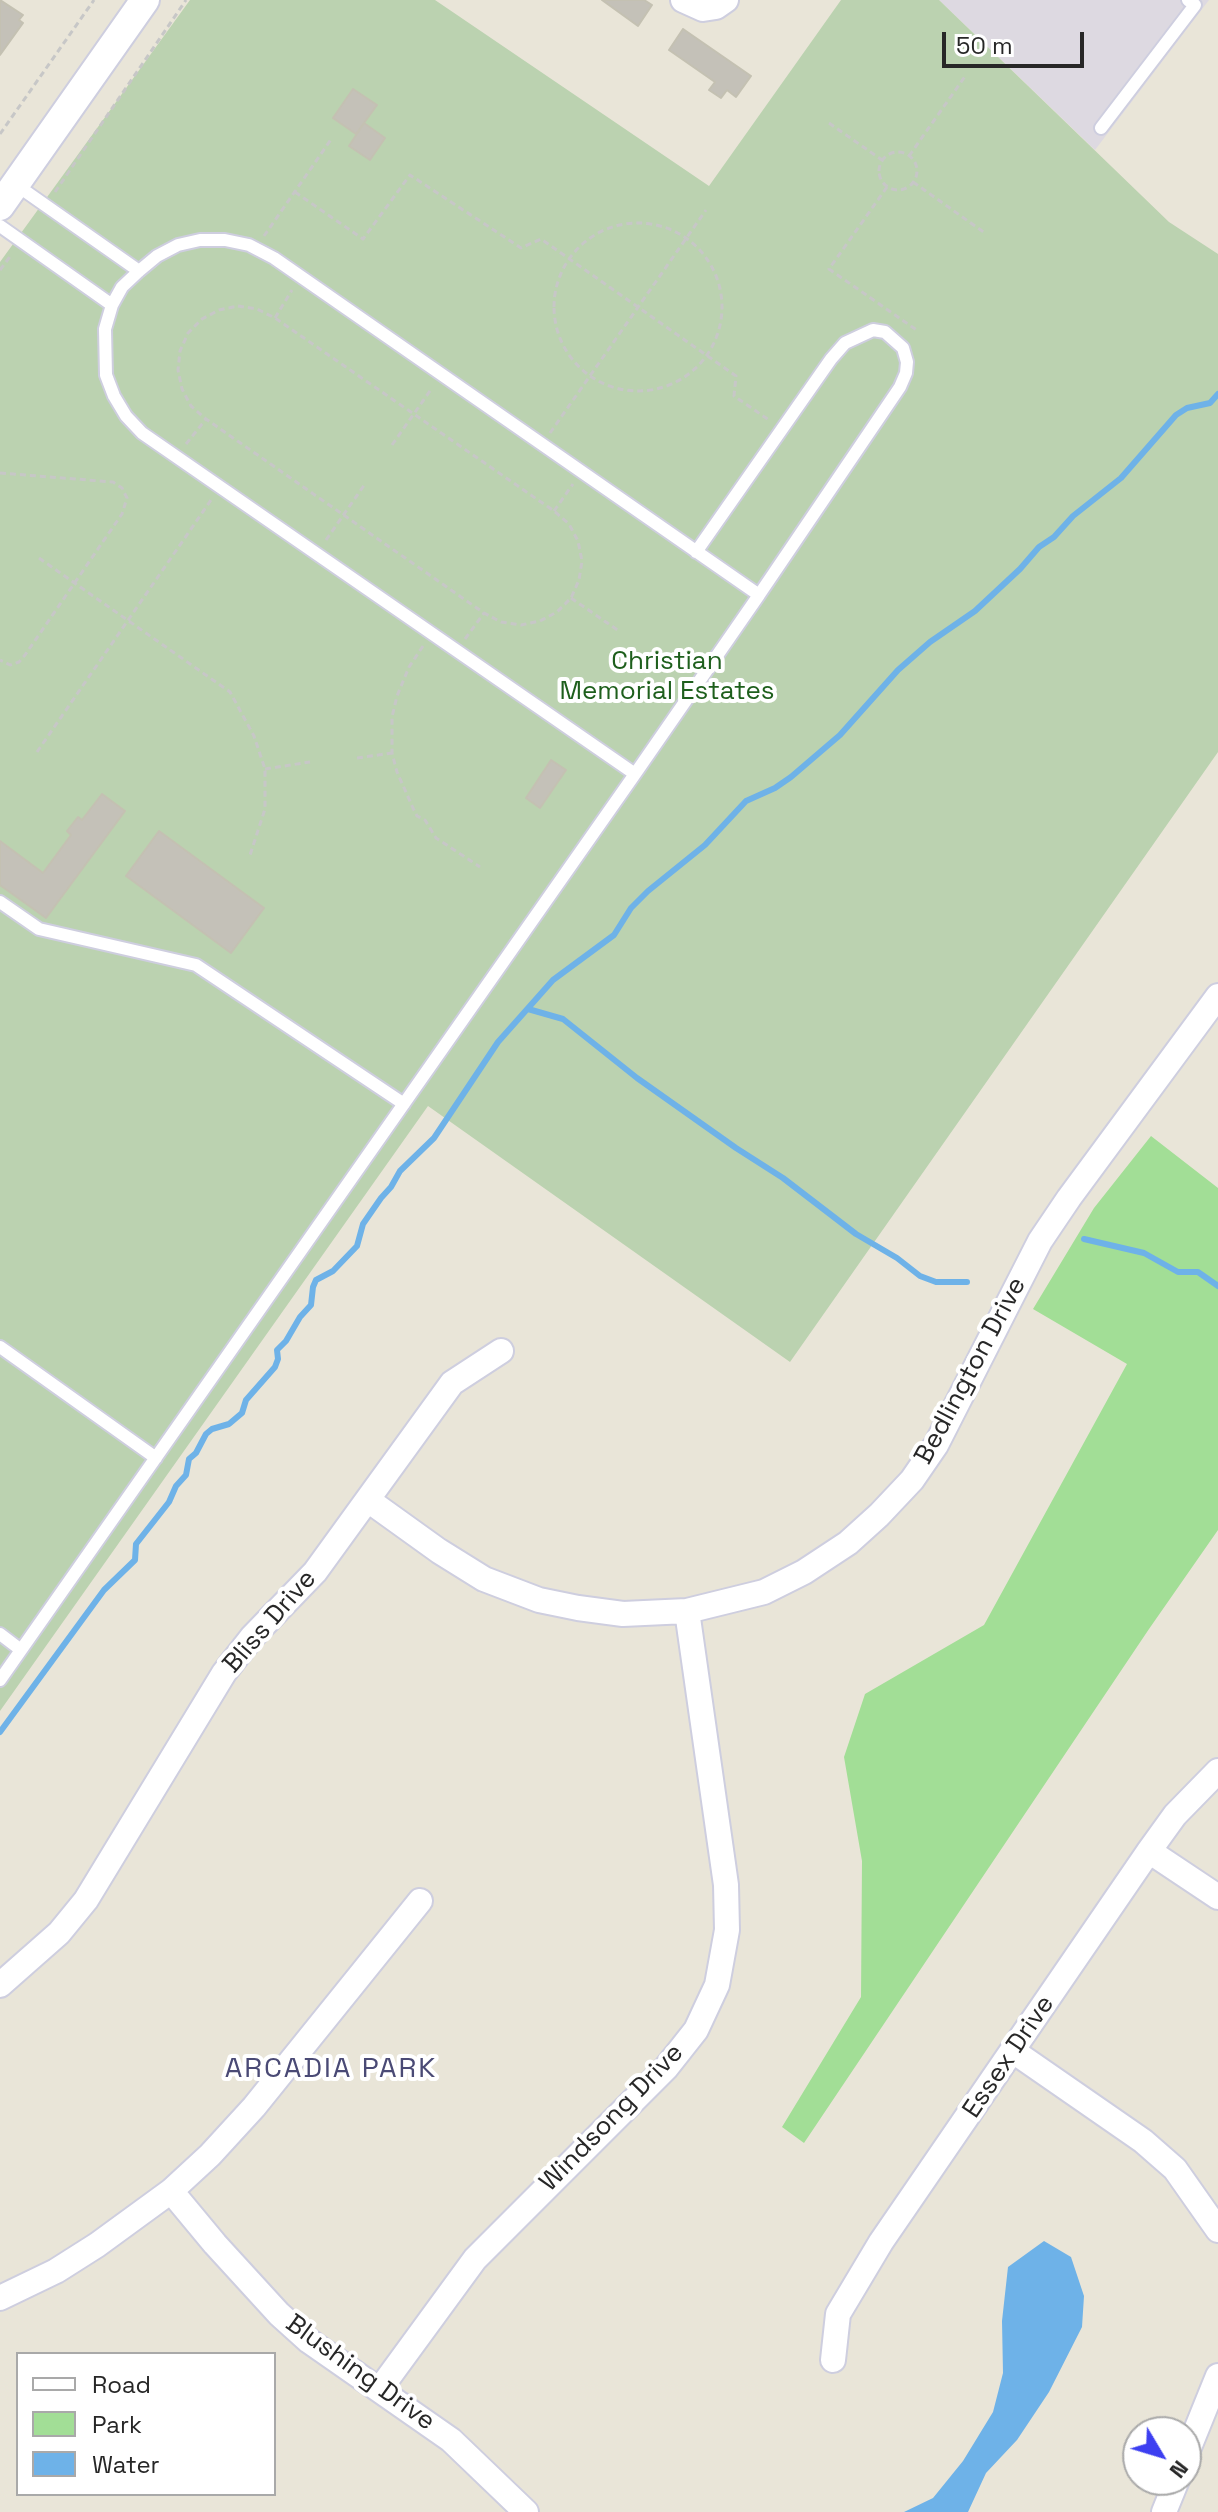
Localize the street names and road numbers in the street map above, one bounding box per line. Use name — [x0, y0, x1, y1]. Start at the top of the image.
street label: Bedlington Drive — [909, 1272, 1033, 1470]
street label: Bliss Drive — [217, 1564, 323, 1680]
street label: Essex Drive — [957, 1990, 1061, 2124]
street label: Windsong Drive — [534, 2038, 690, 2198]
street label: Blushing Drive — [279, 2308, 441, 2438]

